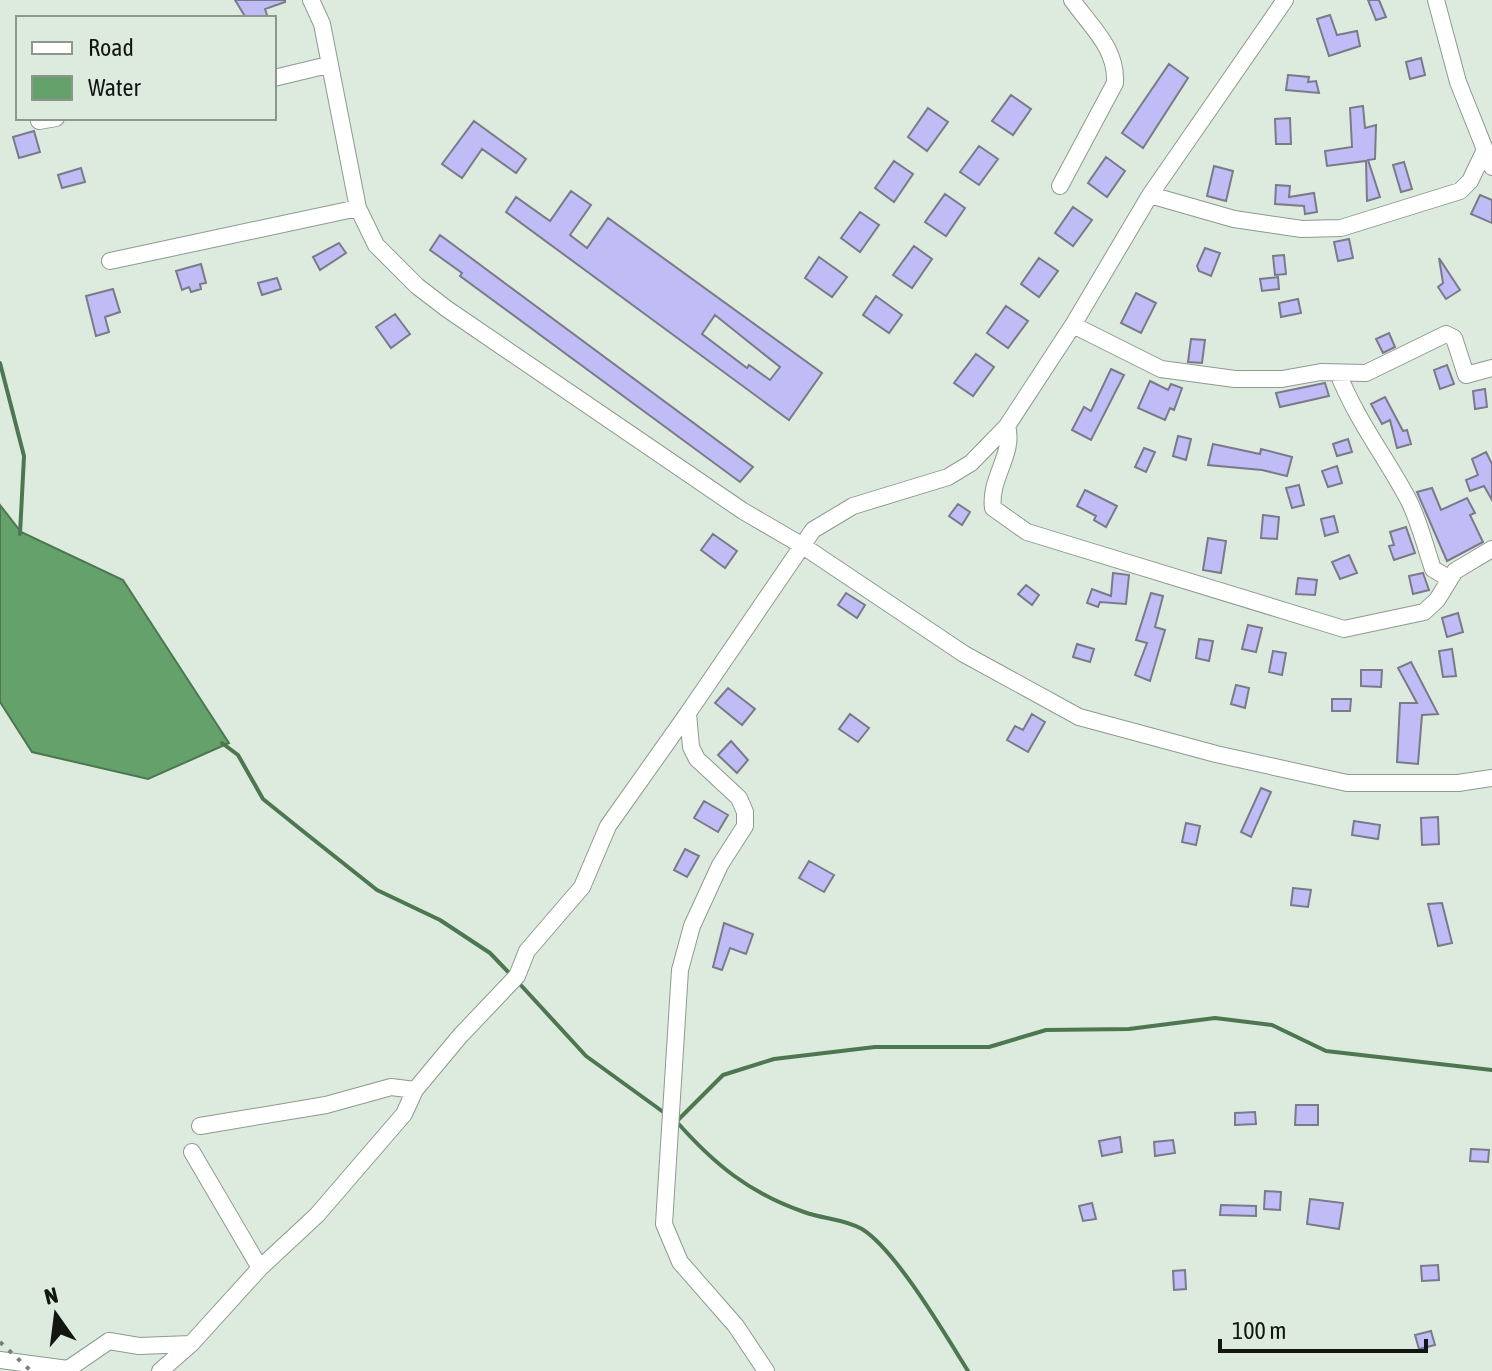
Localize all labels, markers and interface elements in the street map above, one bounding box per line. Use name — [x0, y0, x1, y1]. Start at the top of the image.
legend — [16, 16, 276, 120]
text: Road — [88, 34, 134, 61]
text: Water — [88, 74, 141, 101]
north arrow — [16, 1275, 96, 1355]
text: N — [42, 1281, 61, 1310]
scale bar — [1220, 1303, 1426, 1353]
text: 100 m — [1232, 1317, 1286, 1344]

